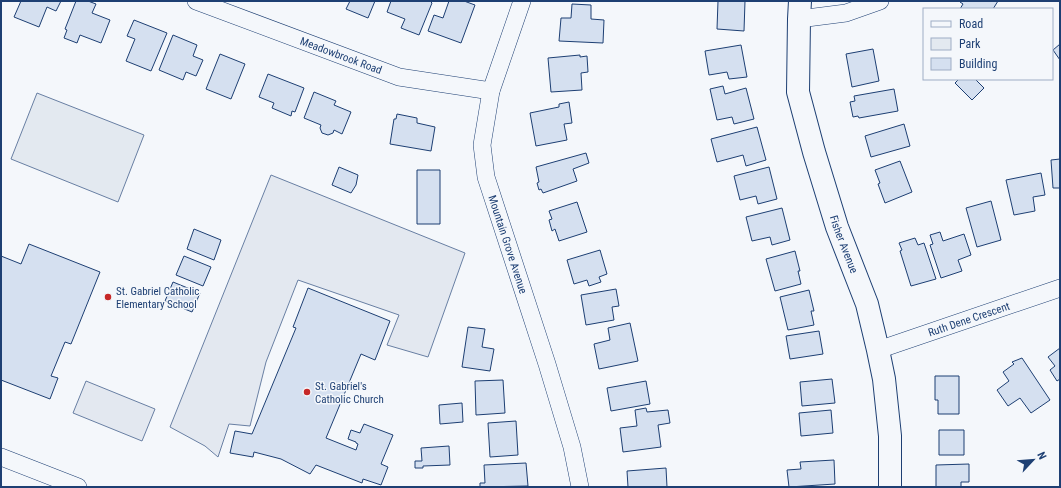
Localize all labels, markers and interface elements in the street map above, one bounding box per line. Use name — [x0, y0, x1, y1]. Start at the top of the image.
legend — [923, 8, 1053, 80]
text: Road — [959, 17, 983, 31]
street label: Meadowbrook Road — [298, 35, 384, 77]
text: Park — [959, 37, 981, 51]
text: Building — [959, 57, 997, 71]
street label: Mountain Grove Avenue — [485, 194, 530, 295]
street label: Fisher Avenue — [827, 214, 860, 275]
place label: St. Gabriel Catholic Elementary School — [116, 285, 199, 311]
marker: St. Gabriel Catholic Elementary School — [103, 292, 113, 302]
street label: Ruth Dene Crescent — [927, 300, 1011, 339]
place label: St. Gabriel's Catholic Church — [315, 380, 384, 406]
marker: St. Gabriel's Catholic Church — [302, 387, 312, 397]
north arrow — [1013, 440, 1053, 480]
text: N — [1034, 450, 1049, 462]

